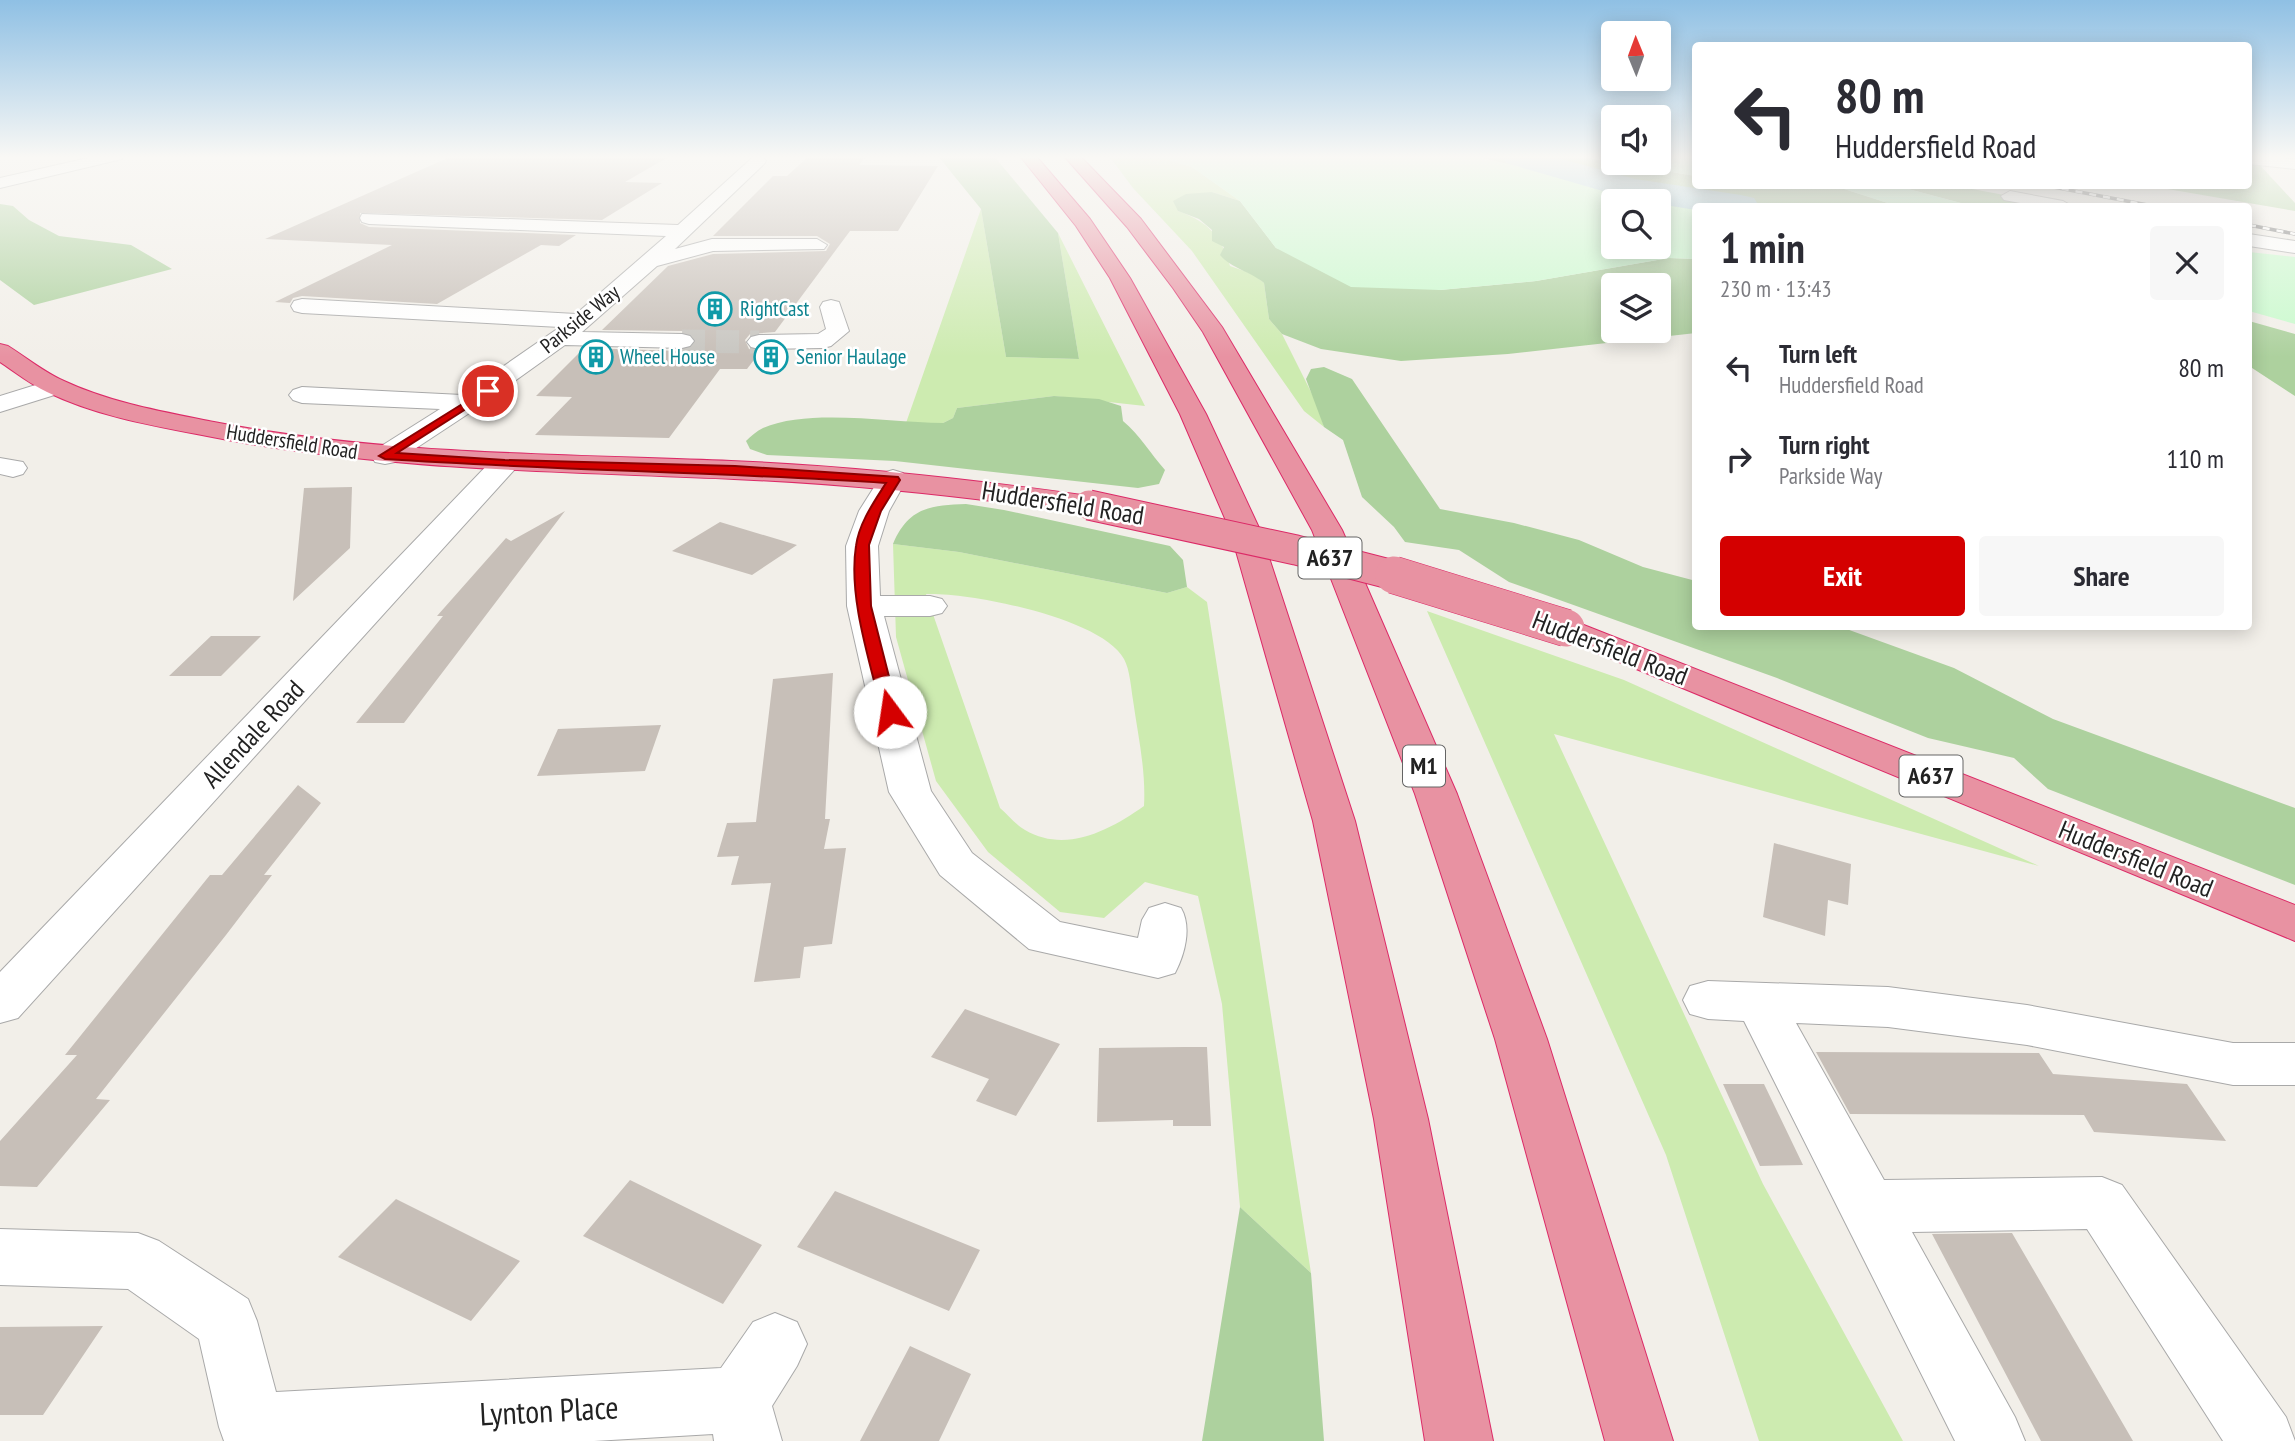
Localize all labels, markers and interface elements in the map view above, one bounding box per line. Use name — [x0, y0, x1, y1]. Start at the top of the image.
north arrow — [1601, 21, 1671, 91]
map controls — [1601, 21, 1671, 343]
text: 80 m — [1835, 63, 1924, 127]
icon: left — [1720, 70, 1811, 161]
button: sound — [1601, 105, 1671, 175]
text: Huddersfield Road — [1835, 125, 2036, 167]
button: search — [1601, 189, 1671, 259]
text: 1 min — [1720, 220, 1805, 275]
button: close — [2150, 226, 2224, 300]
button: layers — [1601, 273, 1671, 343]
text: 230 m · 13:43 — [1720, 274, 1832, 303]
street label: Parkside Way — [534, 278, 625, 359]
building icon: RightCast — [696, 290, 734, 328]
place label: RightCast — [740, 295, 810, 322]
text: Turn left — [1779, 337, 1857, 370]
building icon: Wheel House — [577, 338, 615, 376]
building icon: Senior Haulage — [752, 338, 790, 376]
place label: Wheel House — [620, 343, 715, 370]
place label: Senior Haulage — [796, 343, 907, 370]
icon: left — [1720, 349, 1758, 387]
text: 80 m — [2178, 351, 2224, 384]
pin — [458, 361, 518, 421]
text: Huddersfield Road — [1779, 370, 1924, 399]
icon: arrive — [469, 372, 507, 410]
street label: Huddersfield Road — [225, 418, 359, 465]
text: Turn right — [1779, 428, 1870, 461]
icon: right — [1720, 440, 1758, 478]
text: 110 m — [2166, 442, 2224, 475]
text: Parkside Way — [1779, 461, 1882, 490]
street label: Huddersfield Road — [980, 473, 1146, 532]
button: Exit — [1720, 536, 1965, 616]
button: Share — [1979, 536, 2224, 616]
road number: A637 — [1298, 538, 1362, 578]
street label: Huddersfield Road — [1528, 603, 1692, 692]
street label: Allendale Road — [195, 673, 311, 794]
position arrow — [853, 675, 927, 749]
road number: M1 — [1403, 746, 1445, 786]
road number: A637 — [1899, 756, 1962, 796]
street label: Huddersfield Road — [2054, 813, 2218, 904]
street label: Lynton Place — [479, 1385, 619, 1435]

